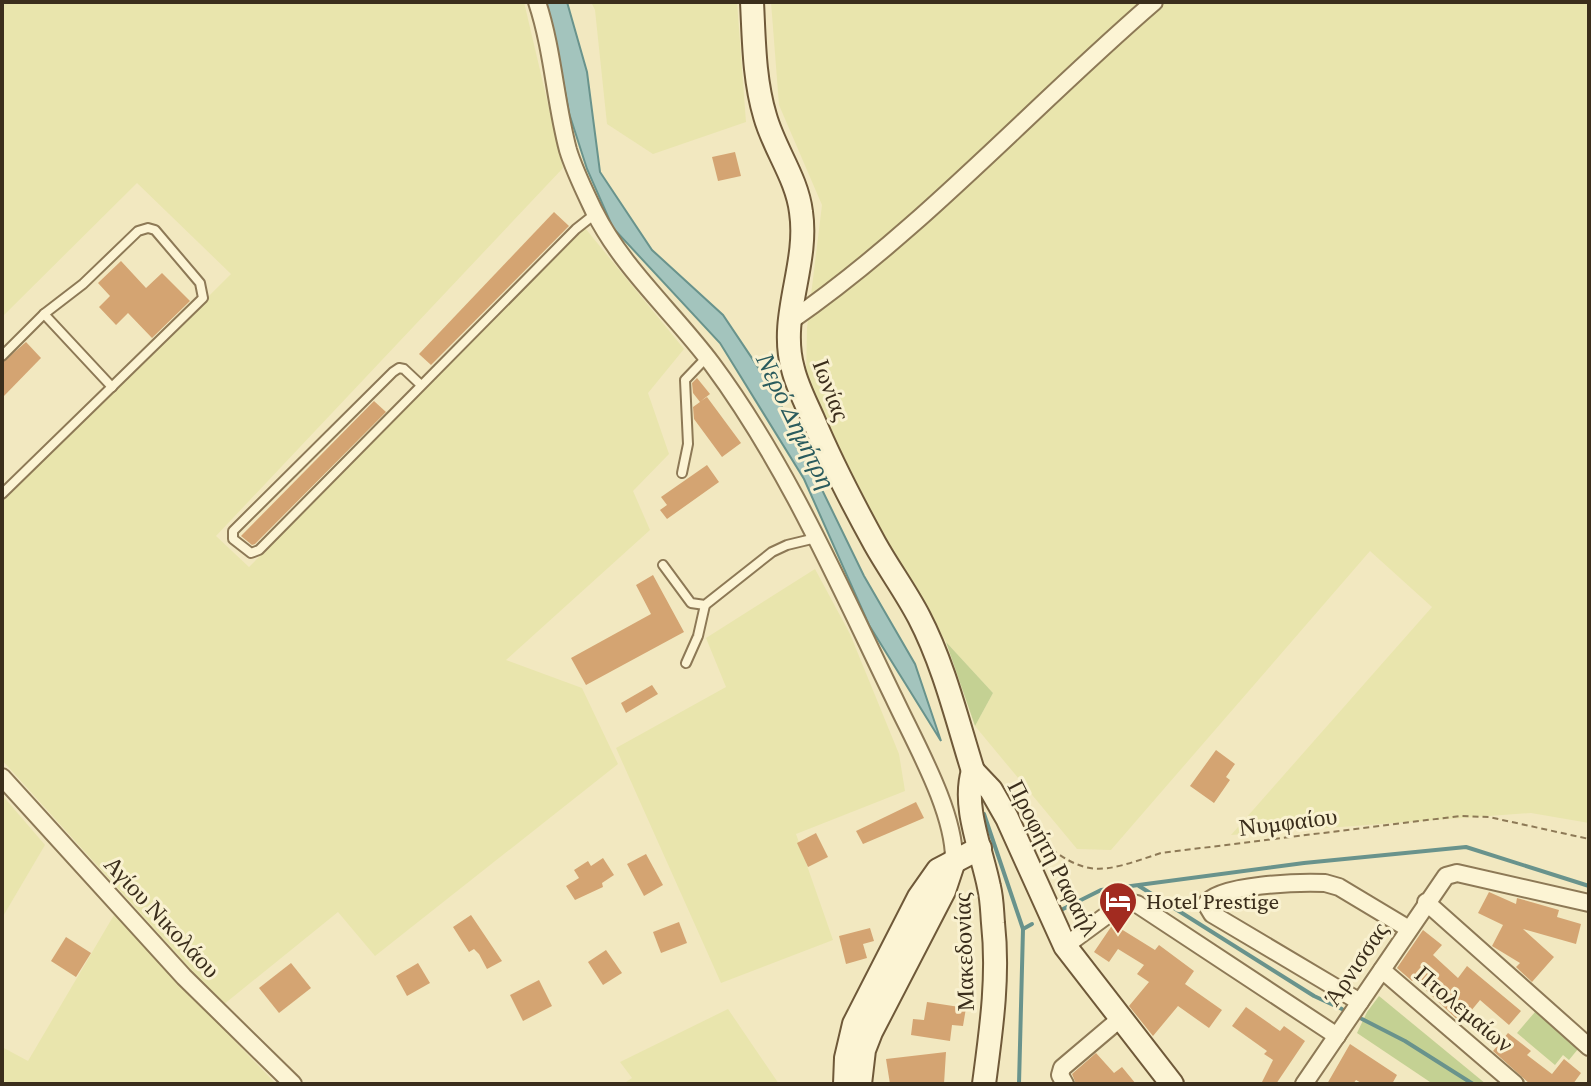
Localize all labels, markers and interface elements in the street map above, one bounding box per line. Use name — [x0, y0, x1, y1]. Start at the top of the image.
water label: Νερό Δημήτρη — [750, 348, 841, 494]
street label: Ιωνίας — [808, 355, 856, 425]
street label: Προφήτη Ραφαήλ — [1003, 775, 1104, 940]
street label: Νυμφαίου — [1237, 802, 1339, 841]
street label: Αγίου Νικολάου — [99, 850, 226, 983]
hotel icon: Hotel Prestige — [1097, 880, 1139, 935]
place label: Hotel Prestige — [1146, 887, 1279, 914]
street label: Μακεδονίας — [948, 892, 979, 1012]
street label: Άρνισσας — [1318, 917, 1393, 1010]
street label: Πτολεμαίων — [1410, 960, 1519, 1057]

